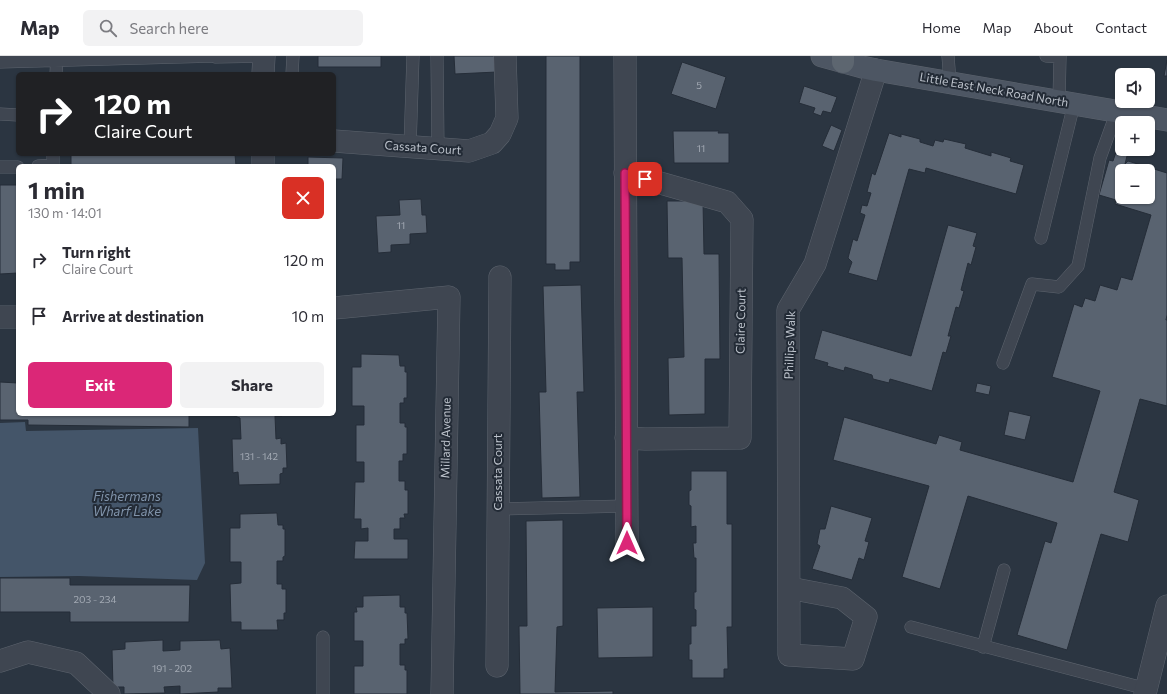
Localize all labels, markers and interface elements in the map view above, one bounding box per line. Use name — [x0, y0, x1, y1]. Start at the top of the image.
search box — [83, 10, 363, 46]
text: Map — [20, 16, 59, 39]
icon: search — [97, 17, 119, 39]
text: Search here — [129, 19, 209, 37]
text: Home — [922, 19, 961, 36]
text: Map — [983, 19, 1011, 36]
text: About — [1033, 19, 1073, 36]
text: Contact — [1095, 19, 1147, 36]
map controls — [1115, 68, 1155, 204]
button: sound — [1115, 68, 1155, 108]
street label: Little East Neck Road North — [919, 69, 1070, 109]
house number: 5 — [696, 79, 702, 91]
text: 120 m — [94, 86, 171, 120]
icon: right — [28, 88, 80, 140]
button: + — [1115, 116, 1155, 156]
text: Claire Court — [94, 120, 192, 142]
street label: Cassata Court — [384, 137, 462, 157]
house number: 11 — [697, 142, 705, 154]
pin — [628, 162, 662, 196]
button: − — [1115, 164, 1155, 204]
icon: arrive — [634, 168, 656, 190]
text: 1 min — [28, 175, 85, 204]
button: close — [282, 177, 324, 219]
text: 130 m · 14:01 — [28, 205, 102, 221]
house number: 11 — [397, 219, 405, 231]
text: Turn right — [62, 243, 131, 261]
icon: right — [28, 249, 50, 271]
text: 120 m — [284, 251, 324, 269]
text: Claire Court — [62, 261, 133, 277]
street label: Claire Court — [732, 288, 748, 354]
icon: arrive — [28, 305, 50, 327]
text: Arrive at destination — [62, 307, 204, 325]
text: 10 m — [292, 307, 324, 325]
street label: Phillips Walk — [781, 310, 797, 380]
button: Exit — [28, 362, 172, 408]
button: Share — [180, 362, 324, 408]
street label: Millard Avenue — [437, 397, 453, 478]
street label: Cassata Court — [490, 433, 504, 510]
house number: 131 - 142 — [240, 450, 278, 462]
water label: Fishermans Wharf Lake — [93, 488, 161, 519]
position arrow — [606, 522, 648, 564]
house number: 203 - 234 — [73, 593, 117, 605]
house number: 191 - 202 — [152, 662, 193, 674]

